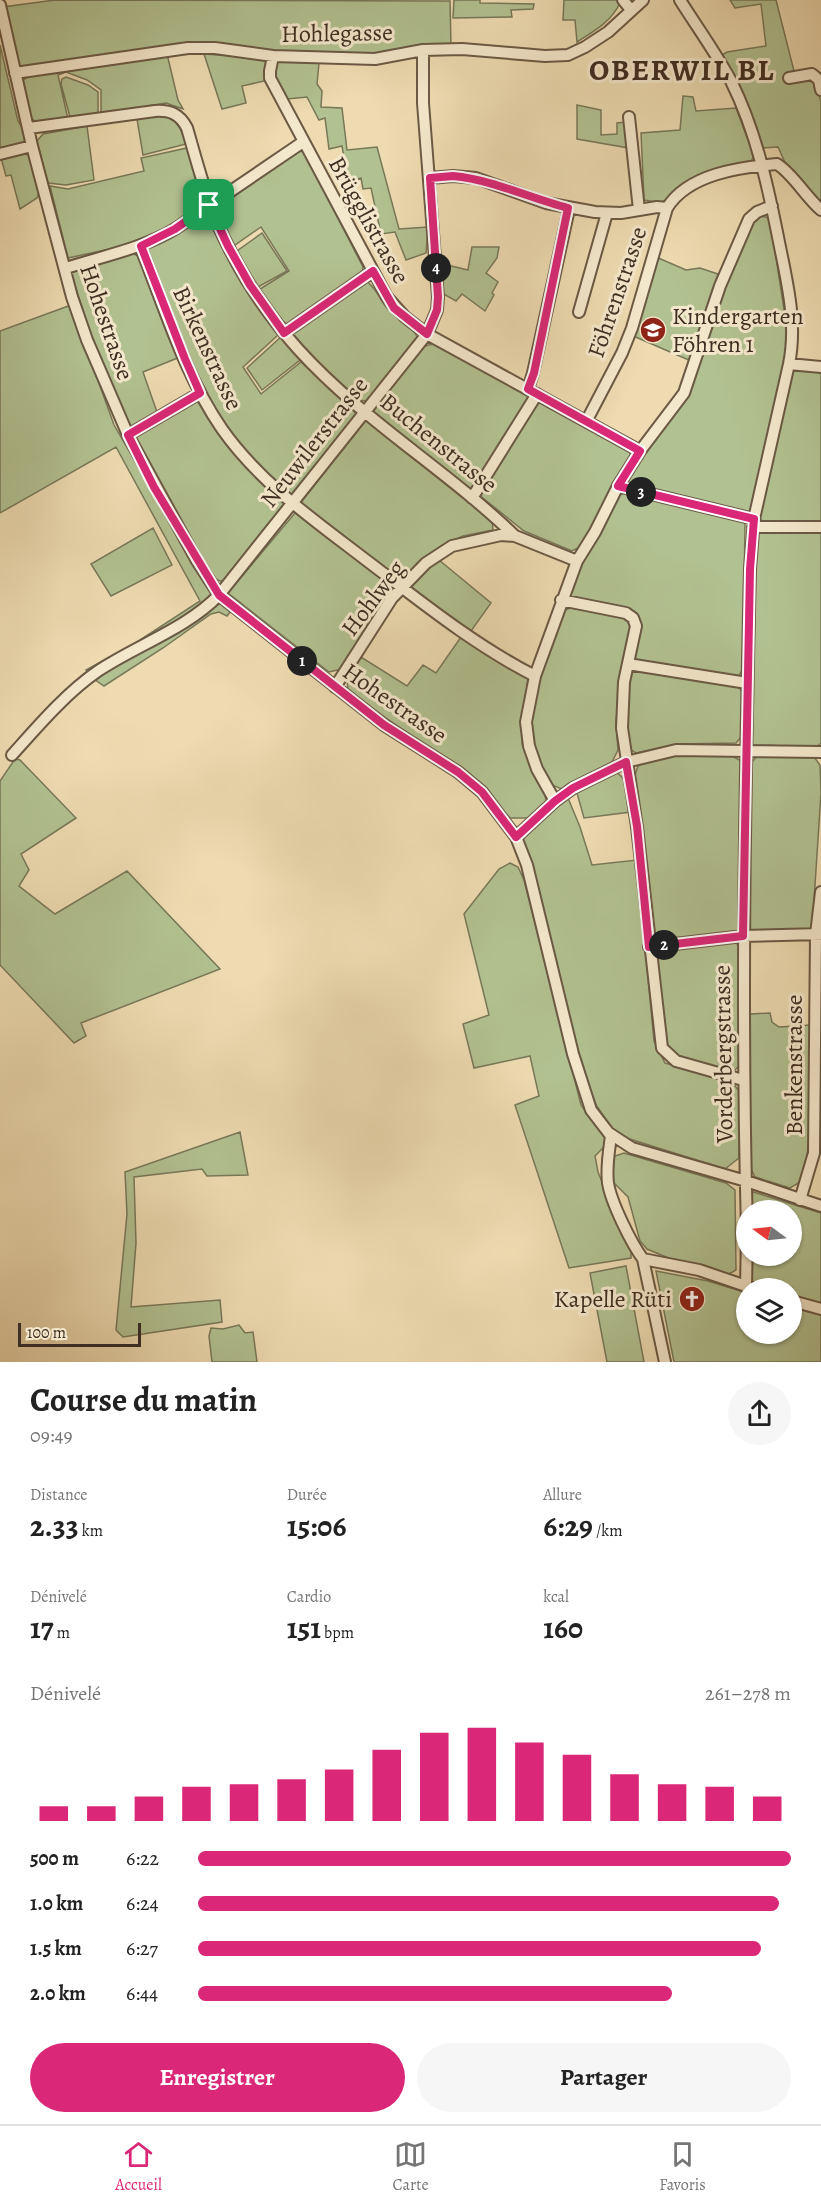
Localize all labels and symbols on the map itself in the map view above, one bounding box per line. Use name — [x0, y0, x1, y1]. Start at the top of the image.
street label: Hohlegasse — [281, 16, 393, 50]
district label: OBERWIL BL — [589, 50, 775, 90]
street label: Brügglistrasse — [321, 151, 417, 289]
pin — [183, 179, 234, 230]
street label: Föhrenstrasse — [580, 222, 654, 362]
pin: 4 — [421, 253, 451, 283]
street label: Hohestrasse — [72, 260, 142, 384]
street label: Birkenstrasse — [165, 281, 251, 415]
place label: Kindergarten Föhren 1 — [672, 300, 804, 360]
school or university icon: Kindergarten Föhren 1 — [638, 315, 668, 345]
street label: Neuwilerstrasse — [253, 370, 375, 514]
street label: Buchenstrasse — [374, 386, 504, 500]
pin: 3 — [626, 477, 656, 507]
street label: Hohlweg — [334, 554, 412, 642]
pin: 1 — [287, 646, 317, 676]
street label: Hohestrasse — [336, 655, 454, 751]
pin: 2 — [649, 930, 679, 960]
street label: Vorderbergstrasse — [705, 964, 741, 1145]
street label: Benkenstrasse — [778, 994, 810, 1136]
north arrow — [736, 1200, 802, 1266]
place label: Kapelle Rüti — [554, 1283, 672, 1315]
church icon: Kapelle Rüti — [677, 1284, 707, 1314]
scale bar — [18, 1320, 141, 1348]

